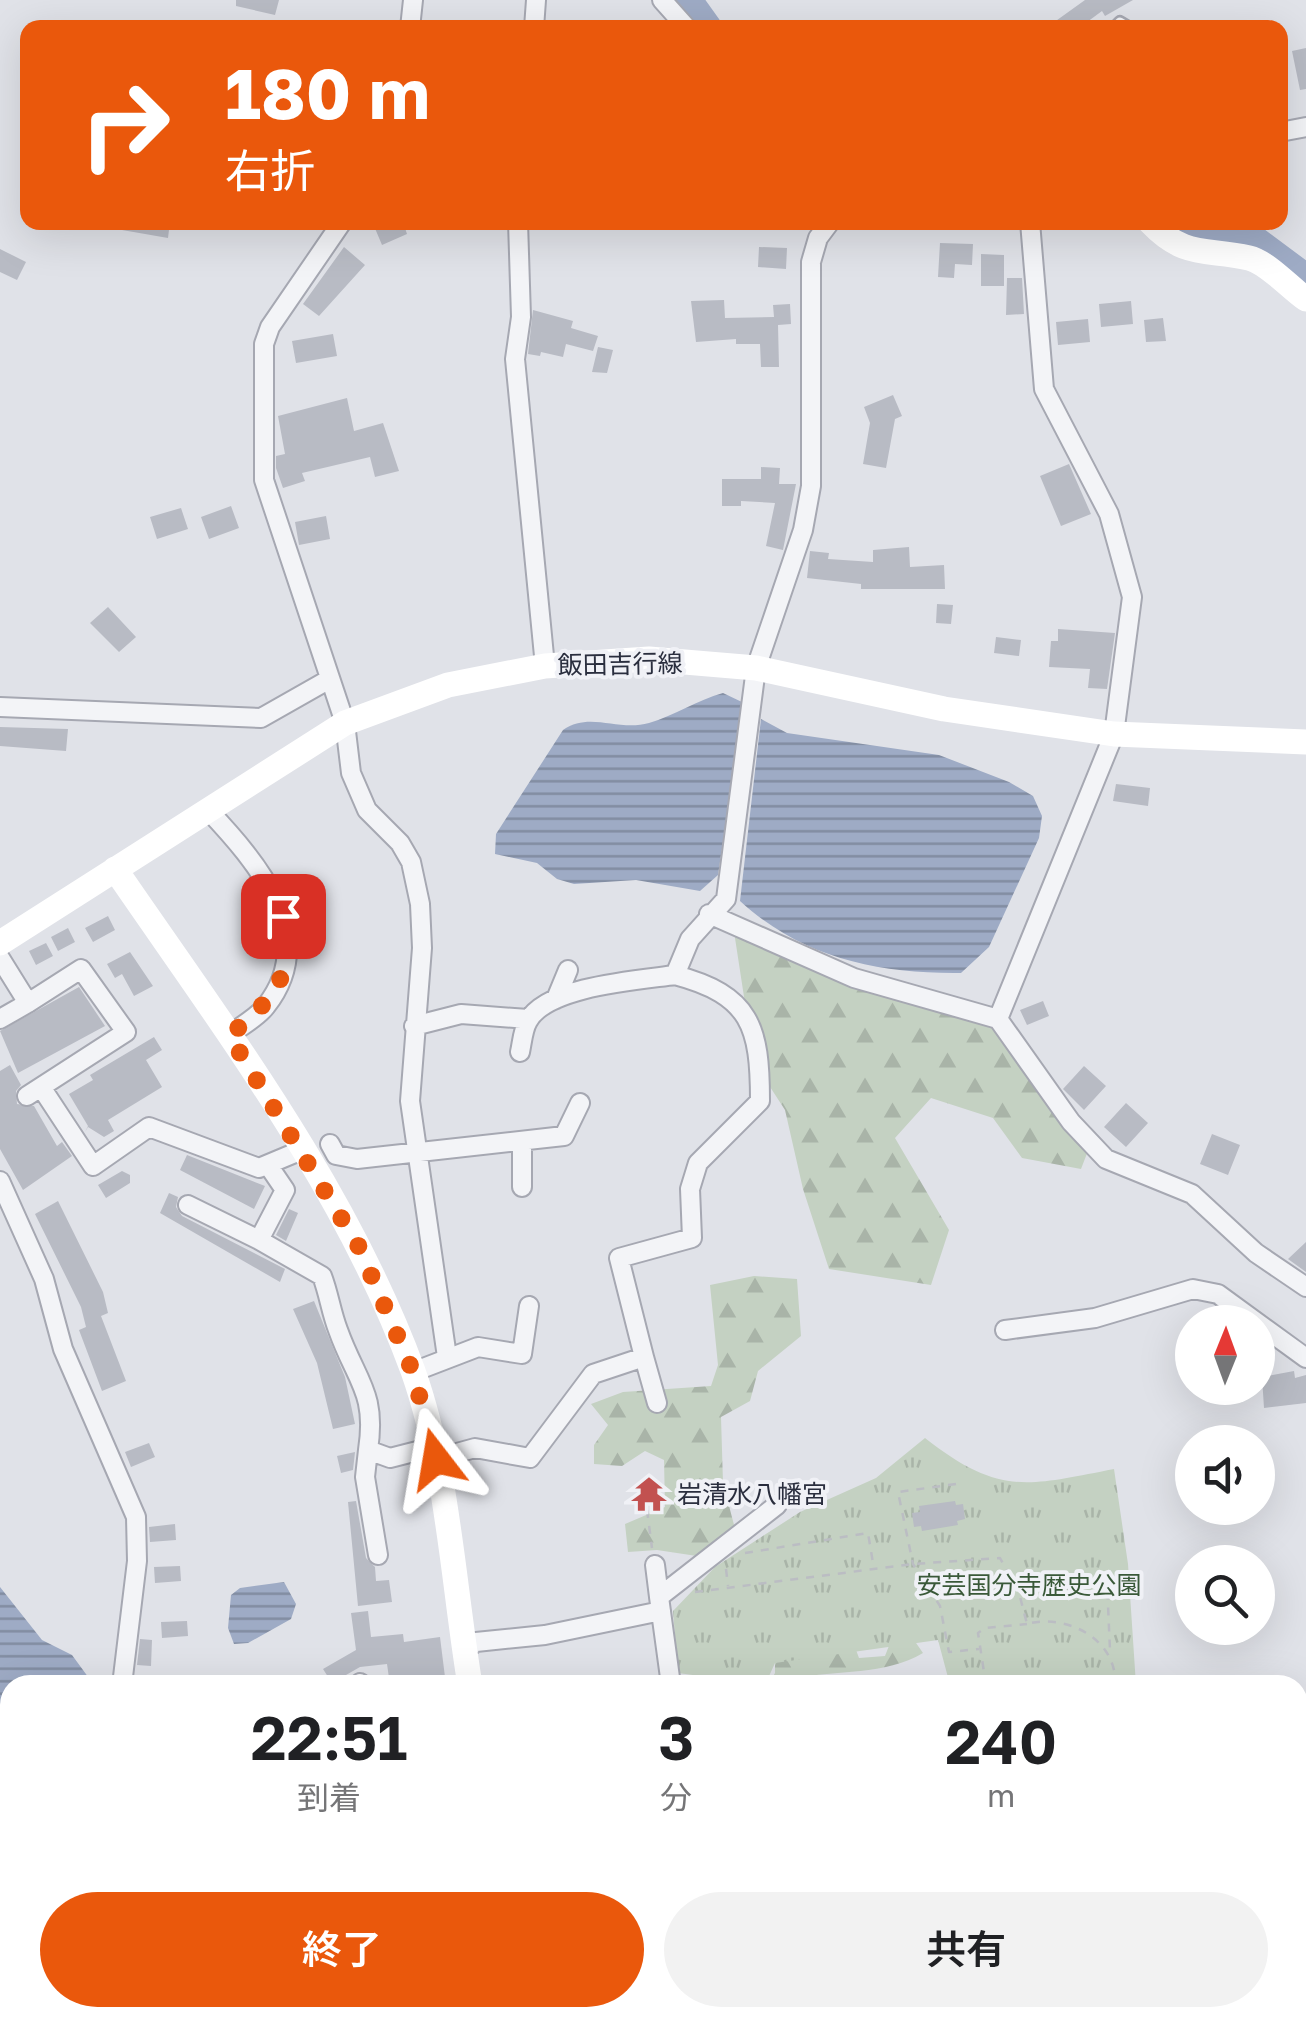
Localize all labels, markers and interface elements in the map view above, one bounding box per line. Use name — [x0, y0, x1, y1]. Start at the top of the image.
text: 180 m — [225, 50, 430, 134]
icon: right — [60, 60, 190, 190]
text: 右折 — [225, 143, 315, 197]
street label: 飯田吉行線 — [557, 647, 683, 680]
pin — [241, 874, 326, 959]
icon: arrive — [256, 889, 311, 944]
north arrow — [1175, 1305, 1275, 1405]
map controls — [1175, 1305, 1275, 1645]
position arrow — [384, 1407, 488, 1511]
button: sound — [1175, 1425, 1275, 1525]
temple icon: 岩清水八幡宮 — [630, 1475, 668, 1513]
place label: 岩清水八幡宮 — [677, 1478, 827, 1509]
button: search — [1175, 1545, 1275, 1645]
park label: 安芸国分寺歴史公園 — [916, 1569, 1142, 1600]
text: 22:51 — [251, 1701, 407, 1773]
text: 3 — [658, 1701, 694, 1773]
text: 240 — [945, 1705, 1057, 1777]
text: m — [987, 1776, 1015, 1814]
text: 到着 — [297, 1778, 361, 1816]
text: 分 — [660, 1778, 692, 1816]
button: 終了 — [40, 1892, 644, 2007]
button: 共有 — [664, 1892, 1268, 2007]

